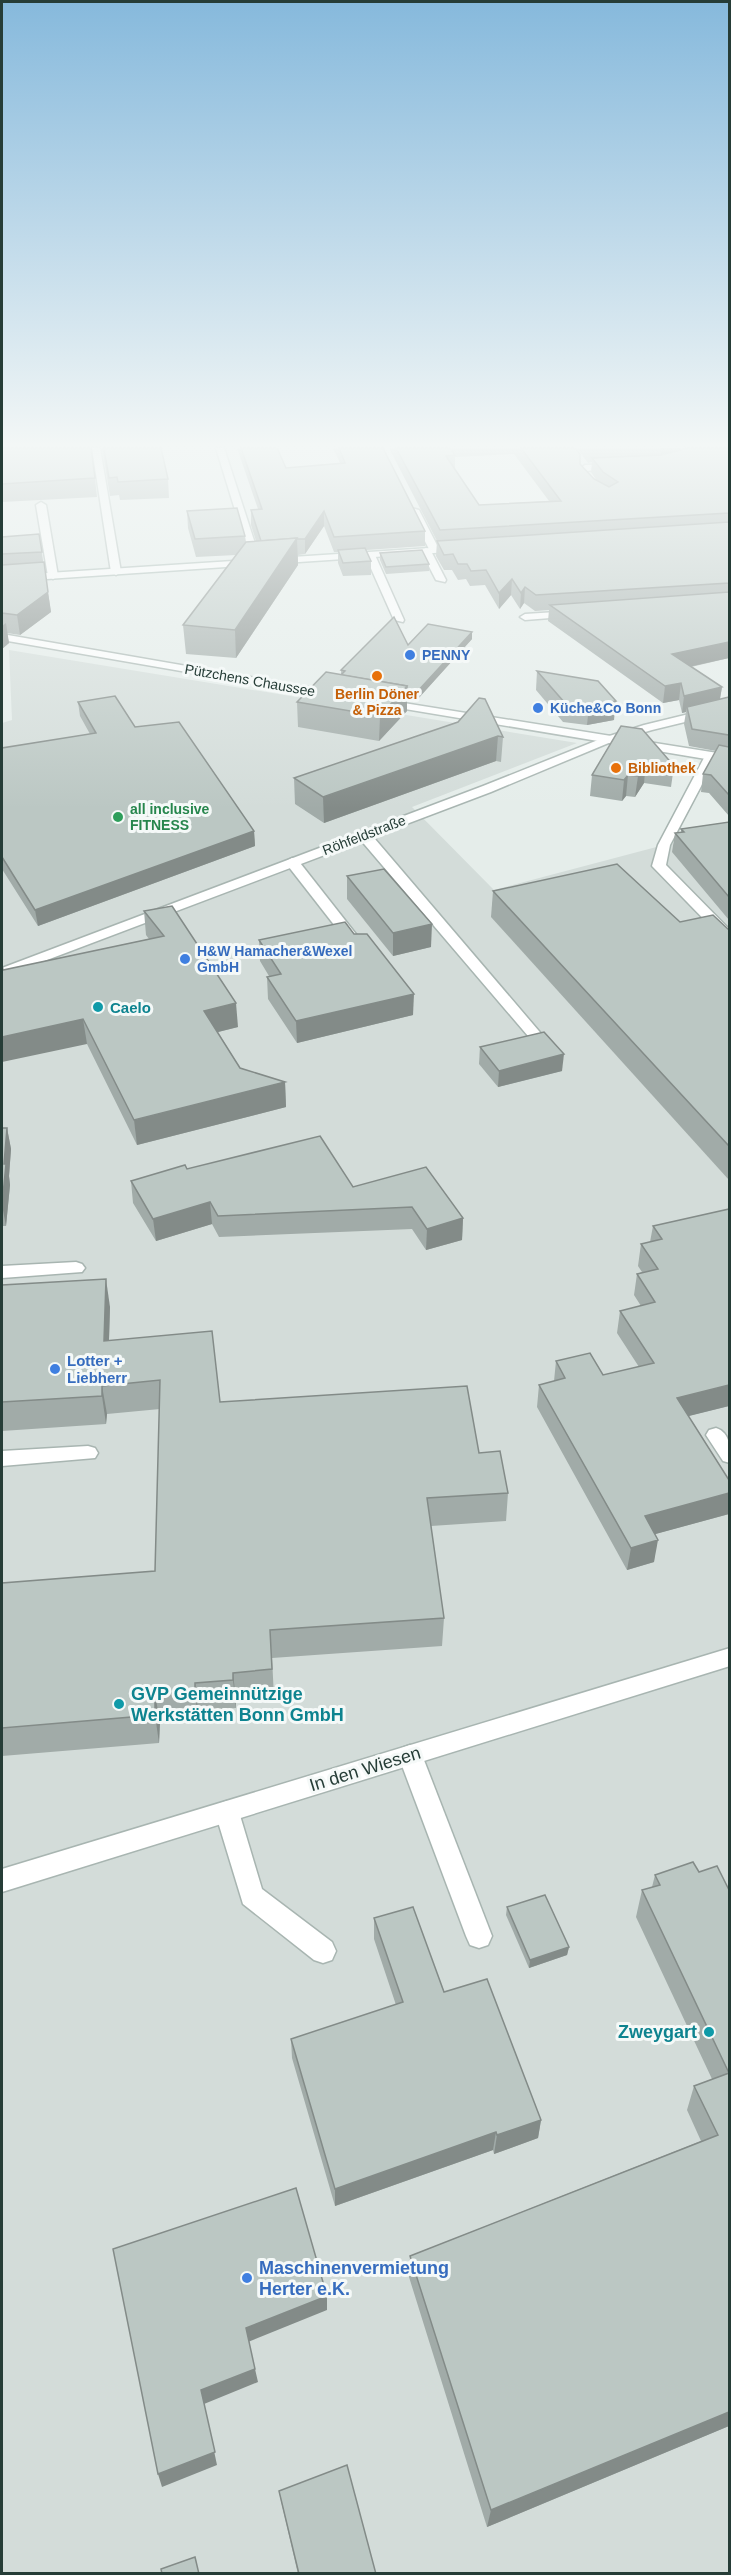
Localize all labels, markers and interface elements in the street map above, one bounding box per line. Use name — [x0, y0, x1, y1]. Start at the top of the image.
place label: PENNY — [422, 647, 471, 663]
marker: PENNY — [403, 648, 417, 662]
street label: Pützchens Chaussee — [183, 661, 317, 699]
marker: Berlin Döner & Pizza — [370, 669, 384, 683]
place label: Berlin Döner & Pizza — [335, 686, 420, 718]
place label: Küche&Co Bonn — [550, 700, 661, 716]
marker: Küche&Co Bonn — [531, 701, 545, 715]
place label: Bibliothek — [628, 760, 696, 776]
marker: Bibliothek — [609, 761, 623, 775]
place label: all inclusive FITNESS — [130, 801, 210, 833]
marker: all inclusive FITNESS — [111, 810, 125, 824]
street label: Röhfeldstraße — [320, 812, 408, 858]
place label: H&W Hamacher&Wexel GmbH — [197, 943, 352, 975]
marker: H&W Hamacher&Wexel GmbH — [178, 952, 192, 966]
place label: Caelo — [110, 999, 151, 1016]
marker: Caelo — [91, 1000, 105, 1014]
place label: Lotter + Liebherr — [67, 1352, 127, 1386]
marker: Lotter + Liebherr — [48, 1362, 62, 1376]
place label: GVP Gemeinnützige Werkstätten Bonn GmbH — [131, 1684, 344, 1725]
marker: GVP Gemeinnützige Werkstätten Bonn GmbH — [112, 1697, 126, 1711]
street label: In den Wiesen — [307, 1743, 423, 1795]
place label: Zweygart — [618, 2022, 697, 2042]
marker: Zweygart — [702, 2025, 716, 2039]
place label: Maschinenvermietung Herter e.K. — [259, 2258, 449, 2299]
marker: Maschinenvermietung Herter e.K. — [240, 2271, 254, 2285]

